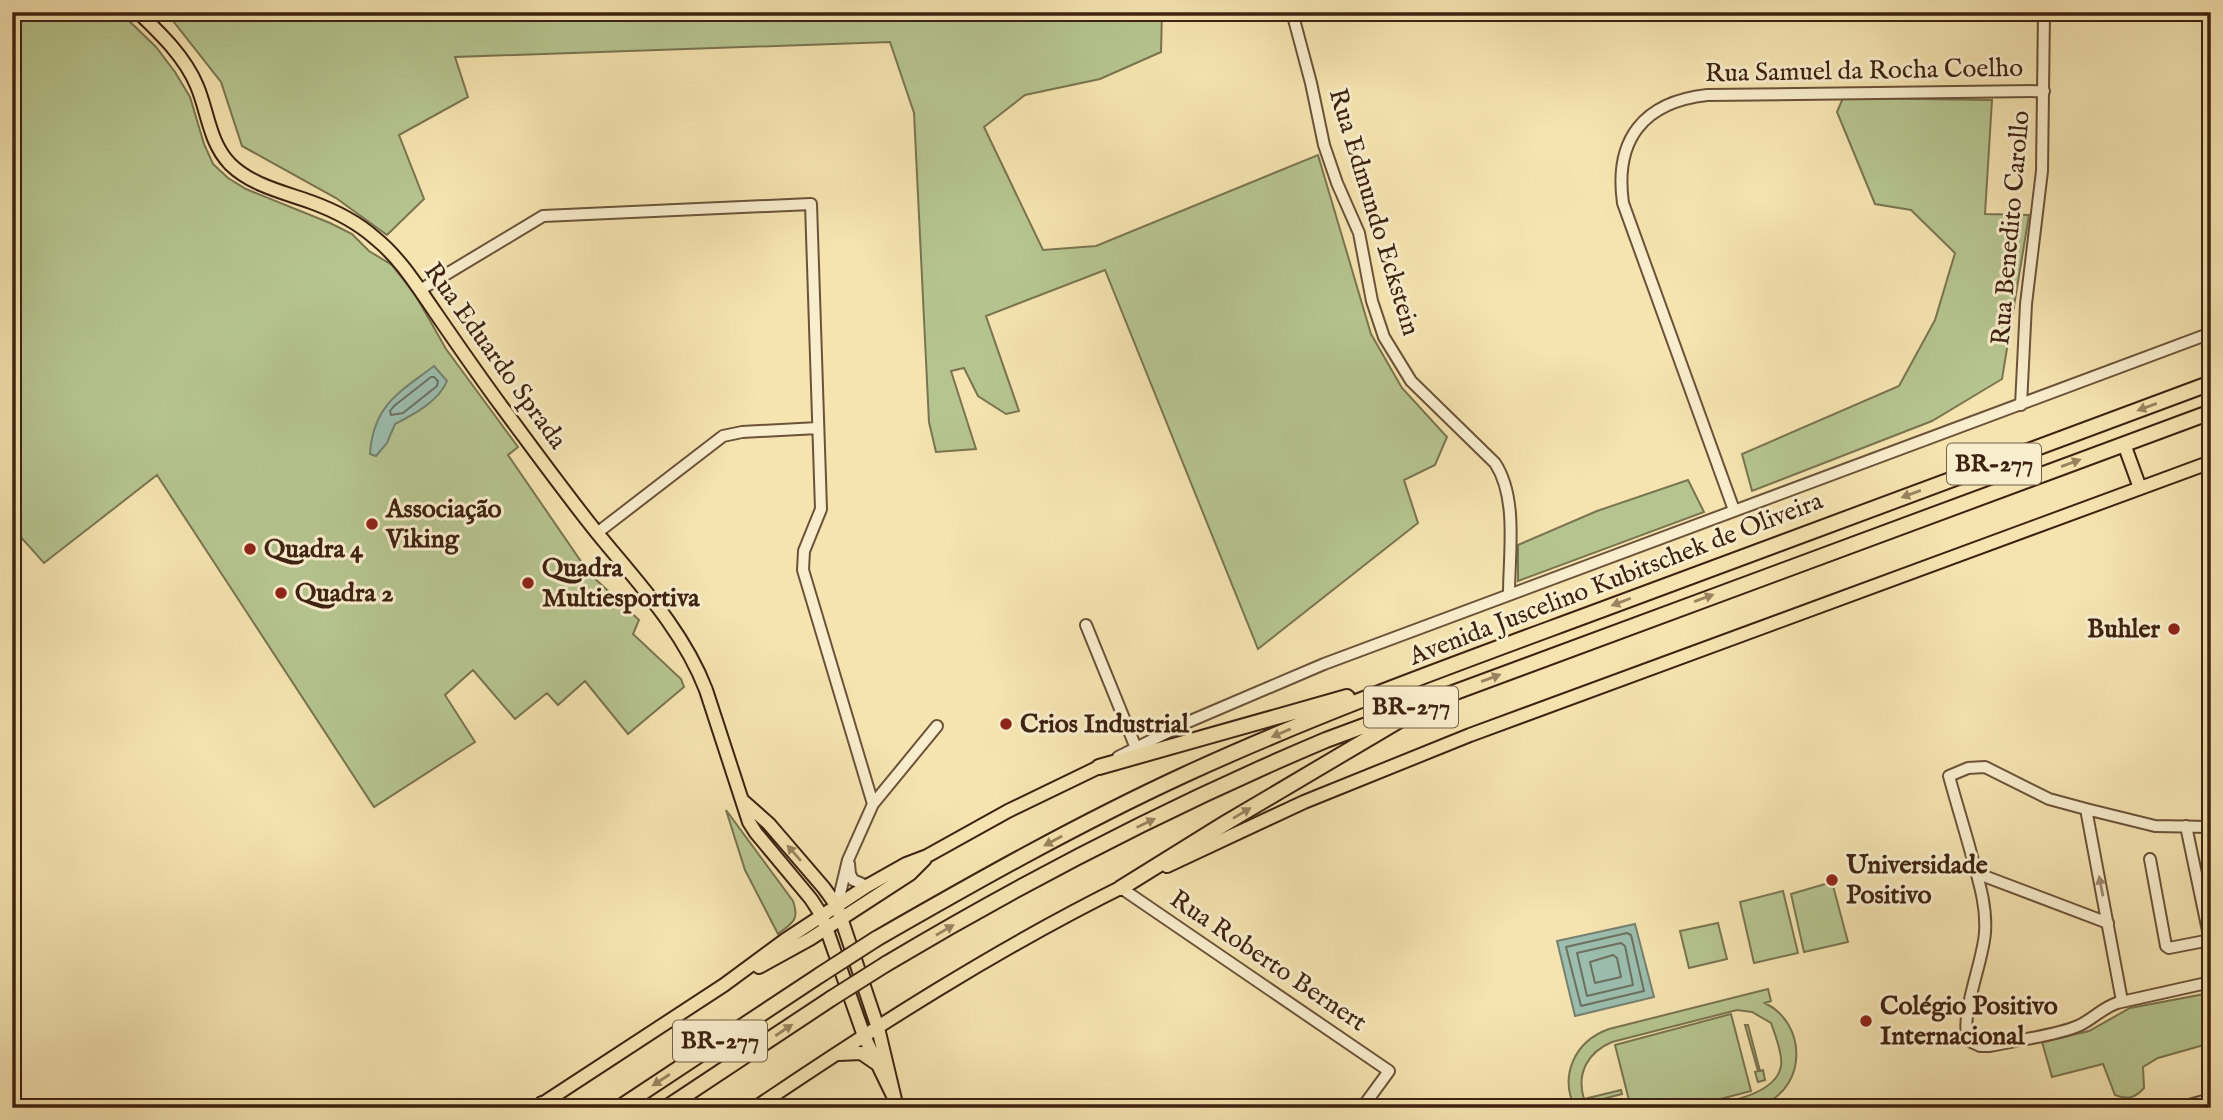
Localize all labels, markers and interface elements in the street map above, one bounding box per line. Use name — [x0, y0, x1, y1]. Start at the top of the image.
street label: Rua Samuel da Rocha Coelho — [1704, 52, 2024, 90]
street label: Rua Edmundo Eckstein — [1321, 84, 1427, 340]
street label: Rua Benedito Carollo — [1984, 109, 2038, 347]
street label: Rua Eduardo Sprada — [416, 256, 574, 456]
one-way arrow — [2136, 402, 2157, 413]
road number: BR-277 — [1947, 444, 2041, 485]
one-way arrow — [2060, 457, 2081, 468]
street label: Avenida Juscelino Kubitschek de Oliveira — [1404, 484, 1828, 674]
one-way arrow — [1900, 489, 1921, 500]
place label: Associação Viking — [385, 493, 502, 556]
marker: Associação Viking — [364, 516, 380, 532]
place label: Quadra 4 — [264, 533, 364, 566]
marker: Quadra 4 — [242, 541, 258, 557]
place label: Quadra Multiesportiva — [542, 552, 700, 615]
marker: Quadra Multiesportiva — [520, 575, 536, 591]
place label: Quadra 2 — [295, 577, 394, 610]
marker: Quadra 2 — [273, 585, 289, 601]
one-way arrow — [1693, 593, 1714, 604]
one-way arrow — [1610, 597, 1631, 608]
place label: Buhler — [2087, 613, 2160, 646]
marker: Buhler — [2166, 621, 2182, 637]
one-way arrow — [1480, 672, 1501, 683]
road number: BR-277 — [1364, 686, 1458, 728]
place label: Crios Industrial — [1020, 708, 1190, 741]
marker: Crios Industrial — [998, 716, 1014, 732]
one-way arrow — [1271, 727, 1291, 739]
one-way arrow — [1232, 807, 1251, 820]
one-way arrow — [1136, 818, 1156, 829]
one-way arrow — [1043, 835, 1063, 846]
one-way arrow — [787, 844, 802, 861]
place label: Universidade Positivo — [1845, 849, 1988, 912]
marker: Universidade Positivo — [1824, 872, 1840, 888]
one-way arrow — [2095, 875, 2106, 897]
street label: Rua Roberto Bernert — [1163, 883, 1373, 1039]
one-way arrow — [935, 924, 954, 936]
place label: Colégio Positivo Internacional — [1880, 990, 2058, 1053]
marker: Colégio Positivo Internacional — [1858, 1013, 1874, 1029]
road number: BR-277 — [673, 1021, 767, 1062]
one-way arrow — [775, 1023, 794, 1036]
one-way arrow — [652, 1073, 671, 1086]

